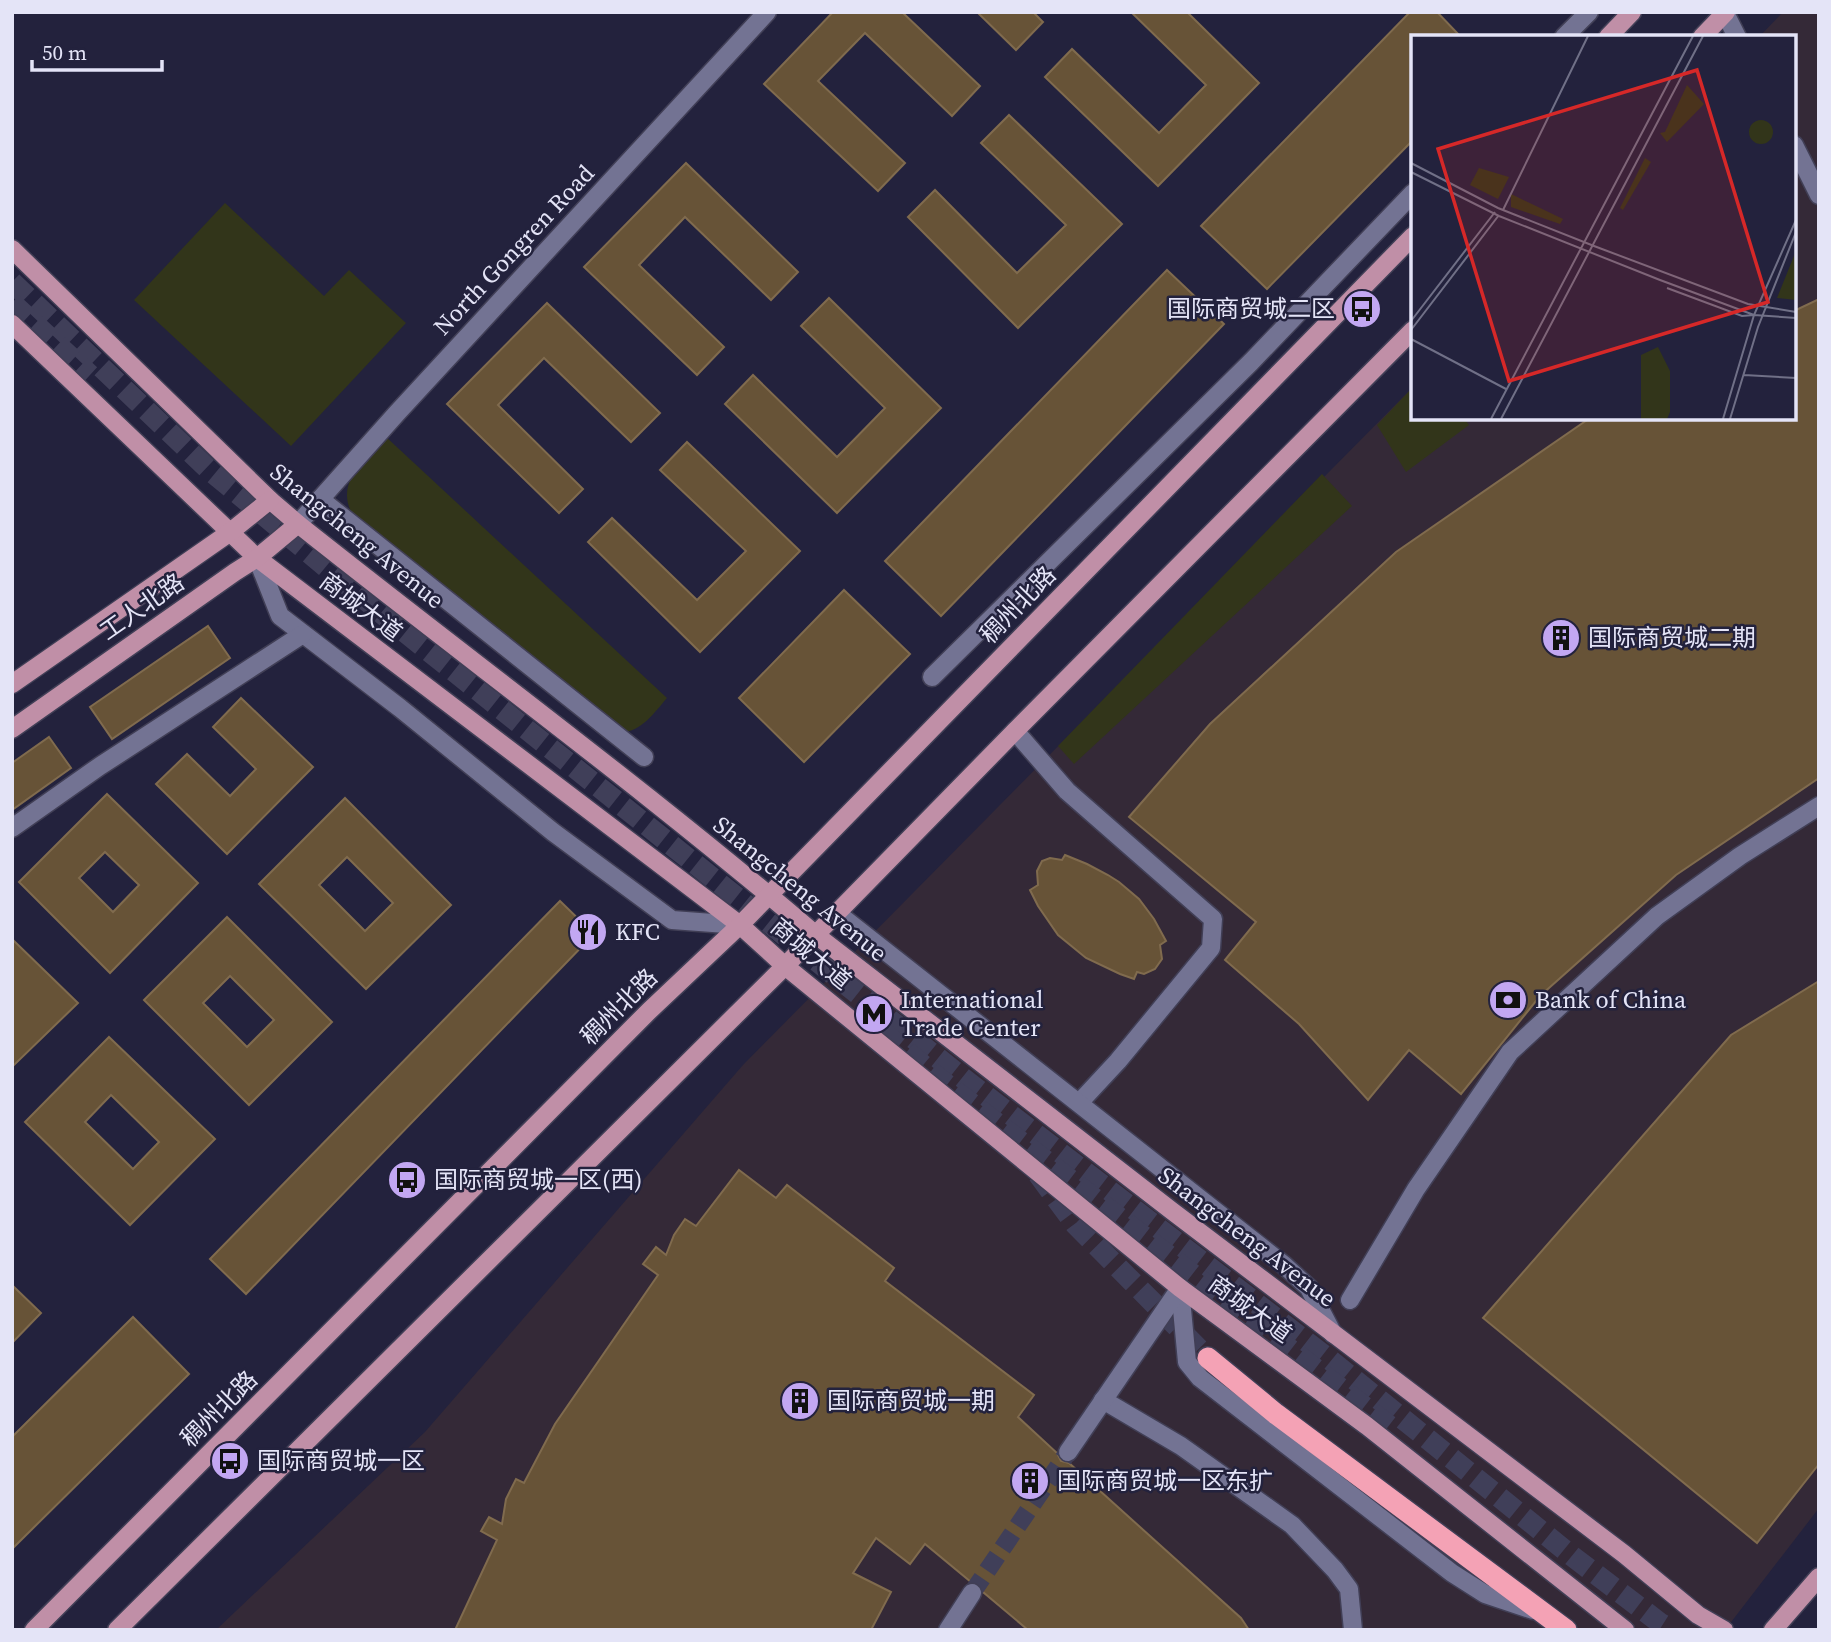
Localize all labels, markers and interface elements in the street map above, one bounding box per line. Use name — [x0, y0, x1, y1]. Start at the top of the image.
scale bar — [32, 28, 161, 72]
inset map — [1411, 35, 1796, 420]
text: 50 m — [42, 38, 87, 67]
street label: North Gongren Road — [426, 157, 602, 342]
bus stop icon: 国际商贸城二区 — [1341, 288, 1383, 330]
place label: 国际商贸城二区 — [1167, 292, 1335, 325]
street label: Shangcheng Avenue — [263, 455, 451, 616]
street label: 稠州北路 — [972, 559, 1063, 651]
street label: 商城大道 — [313, 565, 410, 649]
street label: 工人北路 — [93, 566, 190, 648]
building icon: 国际商贸城二期 — [1540, 617, 1582, 659]
place label: 国际商贸城二期 — [1588, 621, 1756, 654]
street label: Shangcheng Avenue — [706, 808, 894, 969]
street label: 商城大道 — [764, 910, 859, 997]
restaurant icon: KFC — [567, 911, 609, 953]
place label: KFC — [615, 915, 660, 948]
street label: 稠州北路 — [573, 961, 664, 1052]
bank icon: Bank of China — [1487, 979, 1529, 1021]
place label: International Trade Center — [901, 983, 1043, 1044]
place label: Bank of China — [1535, 983, 1687, 1016]
metro station icon: International Trade Center — [853, 993, 895, 1035]
bus stop icon: 国际商贸城一区(西) — [386, 1159, 428, 1201]
street label: Shangcheng Avenue — [1152, 1159, 1343, 1314]
place label: 国际商贸城一区(西) — [434, 1163, 642, 1196]
street label: 商城大道 — [1202, 1267, 1299, 1350]
street label: 稠州北路 — [173, 1363, 264, 1454]
building icon: 国际商贸城一期 — [779, 1380, 821, 1422]
place label: 国际商贸城一期 — [827, 1384, 995, 1417]
bus stop icon: 国际商贸城一区 — [209, 1440, 251, 1482]
place label: 国际商贸城一区 — [257, 1444, 425, 1477]
building icon: 国际商贸城一区东扩 — [1009, 1460, 1051, 1502]
place label: 国际商贸城一区东扩 — [1057, 1464, 1273, 1497]

